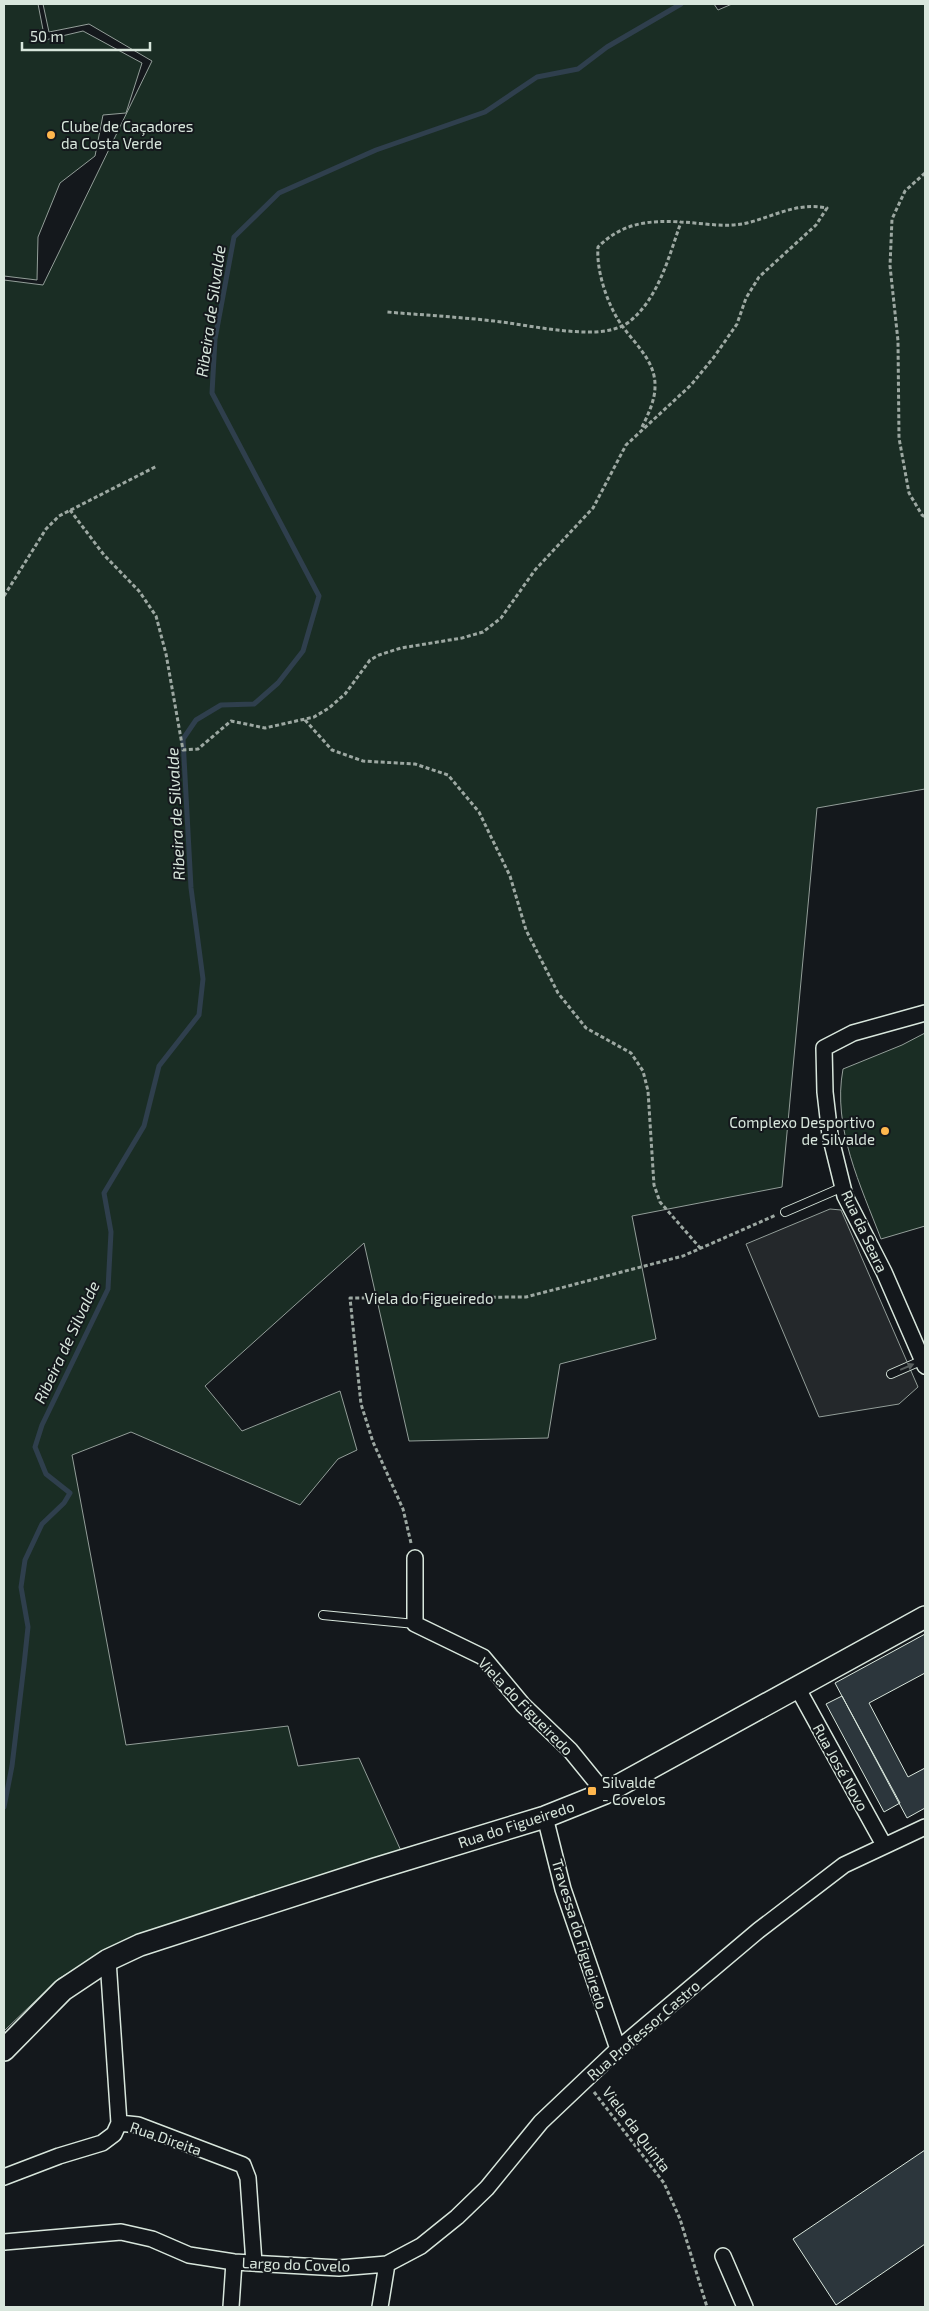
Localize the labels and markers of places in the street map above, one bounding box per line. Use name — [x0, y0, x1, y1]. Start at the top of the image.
place label: Clube de Caçadores da Costa Verde — [61, 117, 193, 152]
marker: Clube de Caçadores da Costa Verde — [45, 129, 57, 141]
place label: Complexo Desportivo de Silvalde — [729, 1113, 875, 1148]
marker: Complexo Desportivo de Silvalde — [879, 1125, 891, 1137]
place label: Silvalde - Covelos — [602, 1773, 666, 1808]
marker: Silvalde - Covelos — [586, 1785, 598, 1797]

